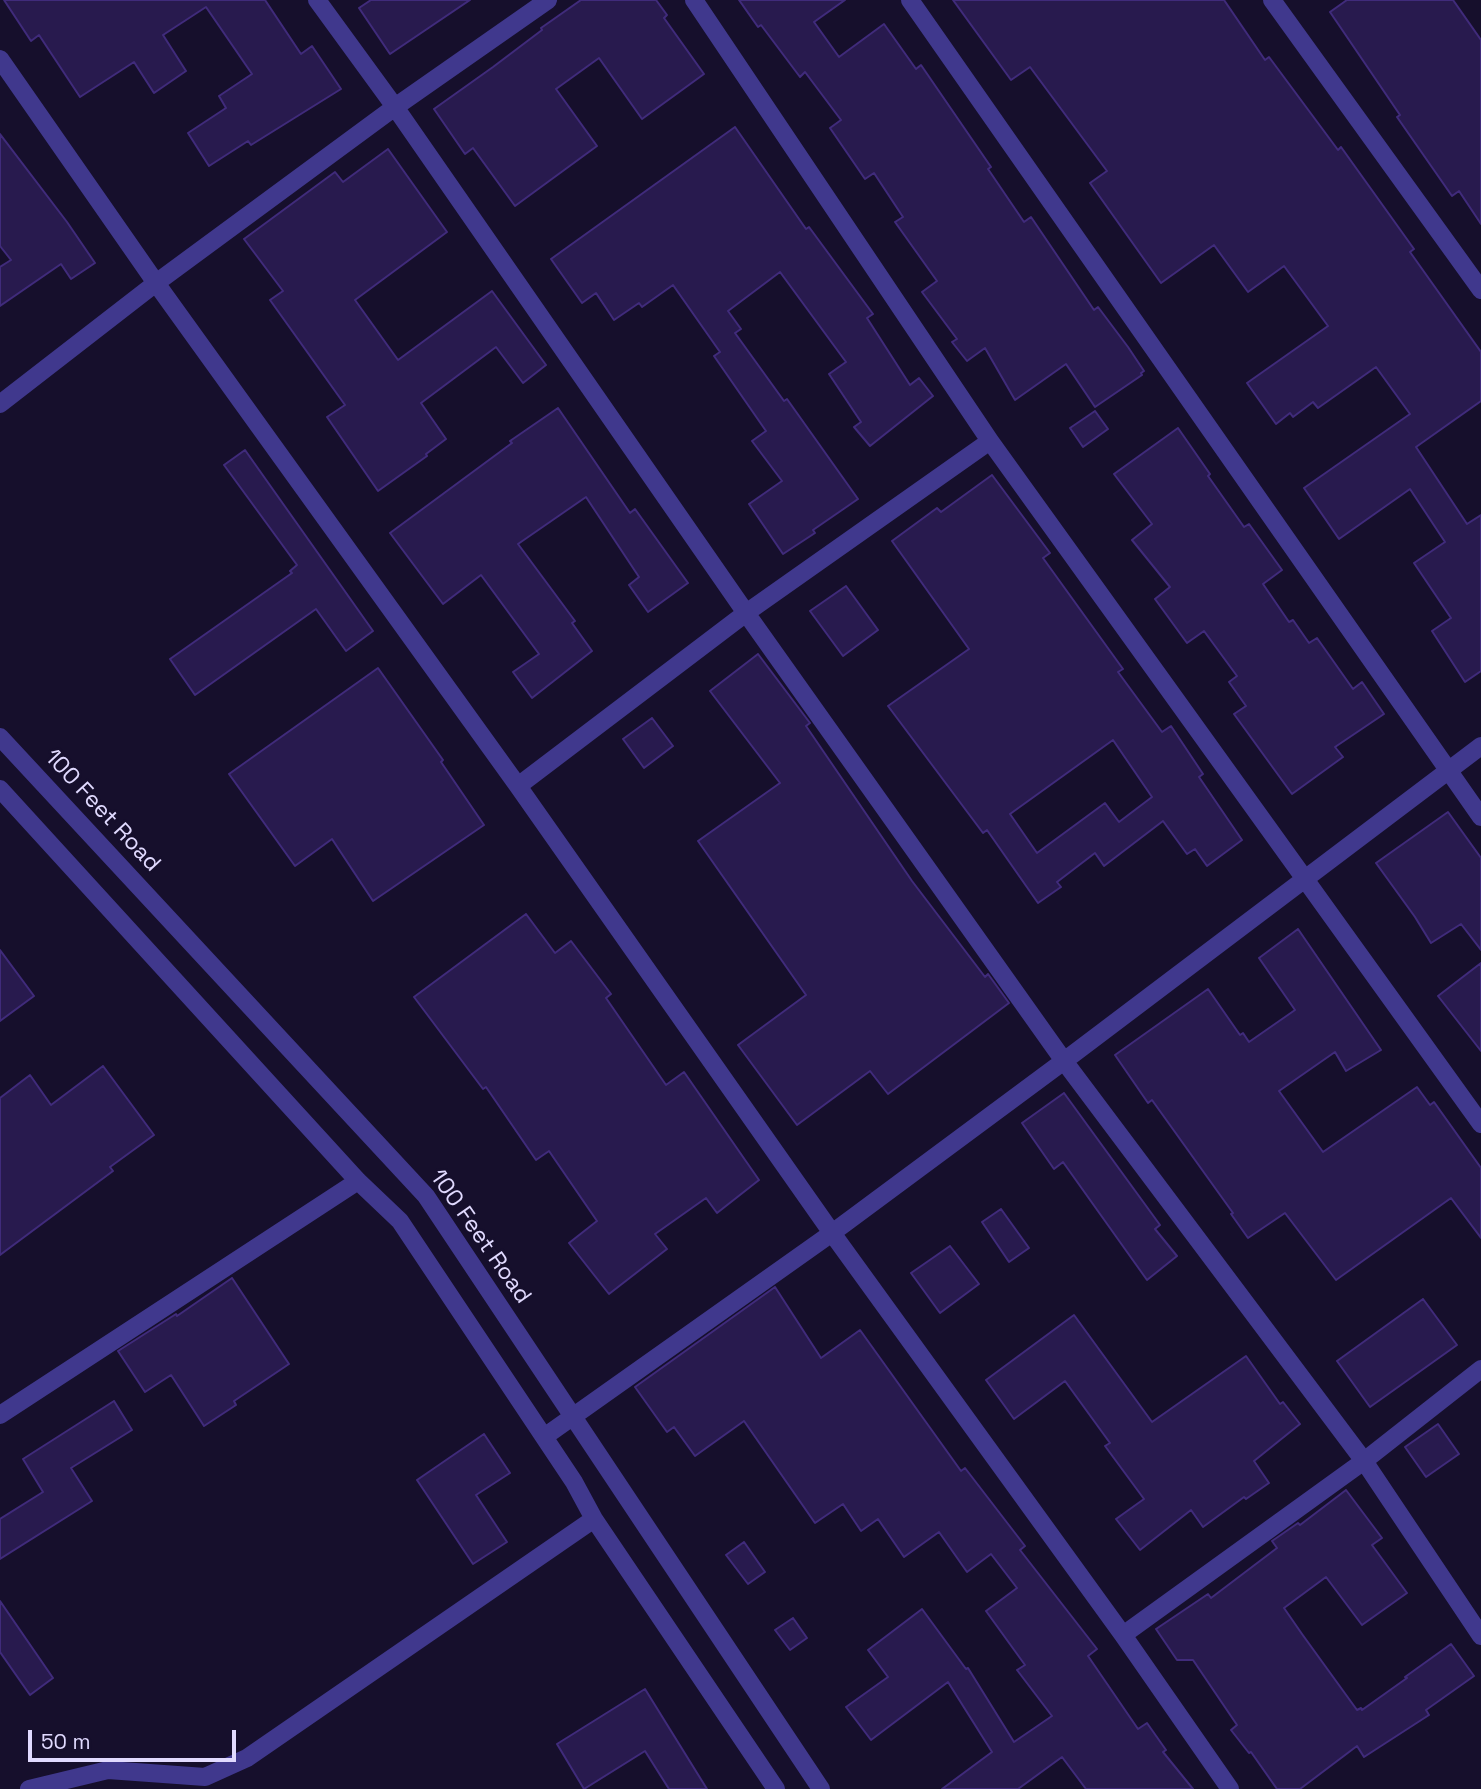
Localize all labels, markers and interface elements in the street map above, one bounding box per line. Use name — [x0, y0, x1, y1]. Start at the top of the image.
street label: 100 Feet Road — [38, 744, 166, 878]
street label: 100 Feet Road — [424, 1165, 536, 1309]
scale bar — [32, 1716, 240, 1760]
text: 50 m — [41, 1728, 91, 1755]

